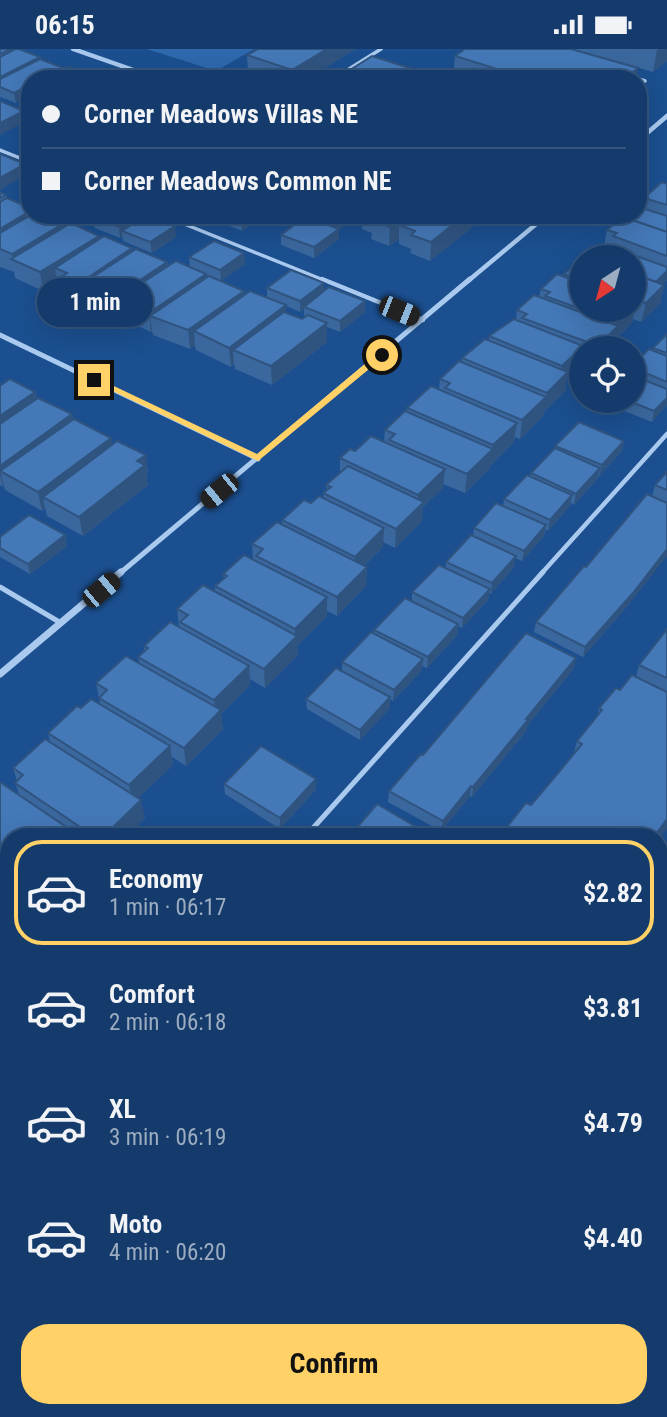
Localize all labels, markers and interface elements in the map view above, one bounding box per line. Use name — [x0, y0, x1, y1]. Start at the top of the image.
text: 06:15 — [35, 10, 95, 40]
text: Corner Meadows Villas NE — [84, 99, 358, 129]
text: Corner Meadows Common NE — [84, 166, 391, 196]
north arrow — [569, 245, 646, 322]
map controls — [569, 245, 646, 413]
callout: 1 min — [36, 279, 152, 327]
text: 1 min — [69, 289, 121, 316]
car — [376, 293, 423, 329]
button: locate — [569, 336, 646, 413]
route start — [366, 339, 398, 371]
route end — [78, 364, 110, 396]
car — [197, 470, 242, 512]
car — [79, 568, 124, 612]
icon: car — [25, 861, 88, 924]
text: Economy — [109, 864, 203, 894]
text: $2.82 — [583, 878, 643, 908]
text: 1 min · 06:17 — [109, 894, 226, 921]
icon: car — [25, 976, 88, 1039]
text: Comfort — [109, 979, 195, 1009]
text: $3.81 — [583, 993, 643, 1023]
text: 2 min · 06:18 — [109, 1009, 226, 1036]
icon: car — [25, 1091, 88, 1154]
text: XL — [109, 1094, 136, 1124]
text: $4.79 — [583, 1108, 643, 1138]
text: 3 min · 06:19 — [109, 1124, 226, 1151]
icon: car — [25, 1206, 88, 1269]
text: Moto — [109, 1209, 162, 1239]
text: $4.40 — [583, 1223, 643, 1253]
text: 4 min · 06:20 — [109, 1239, 226, 1266]
button: Confirm — [21, 1324, 647, 1404]

